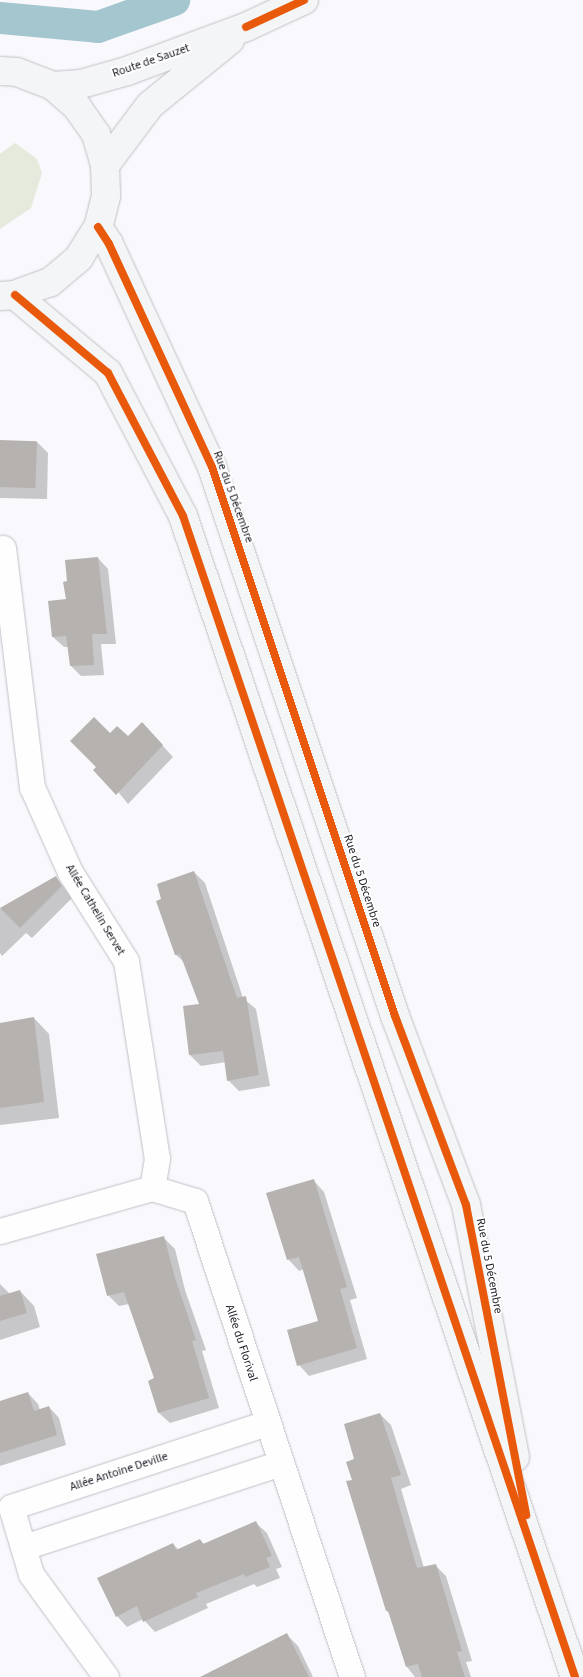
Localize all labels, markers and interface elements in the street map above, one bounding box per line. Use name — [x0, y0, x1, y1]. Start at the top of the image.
street label: Route de Sauzet — [110, 41, 192, 81]
street label: Rue du 5 Décembre — [210, 449, 256, 545]
street label: Rue du 5 Décembre — [340, 833, 384, 929]
street label: Allée Cathelin Servet — [62, 862, 128, 958]
street label: Rue du 5 Décembre — [473, 1217, 505, 1315]
street label: Allée du Florival — [222, 1303, 260, 1383]
street label: Allée Antoine Deville — [68, 1449, 170, 1495]

